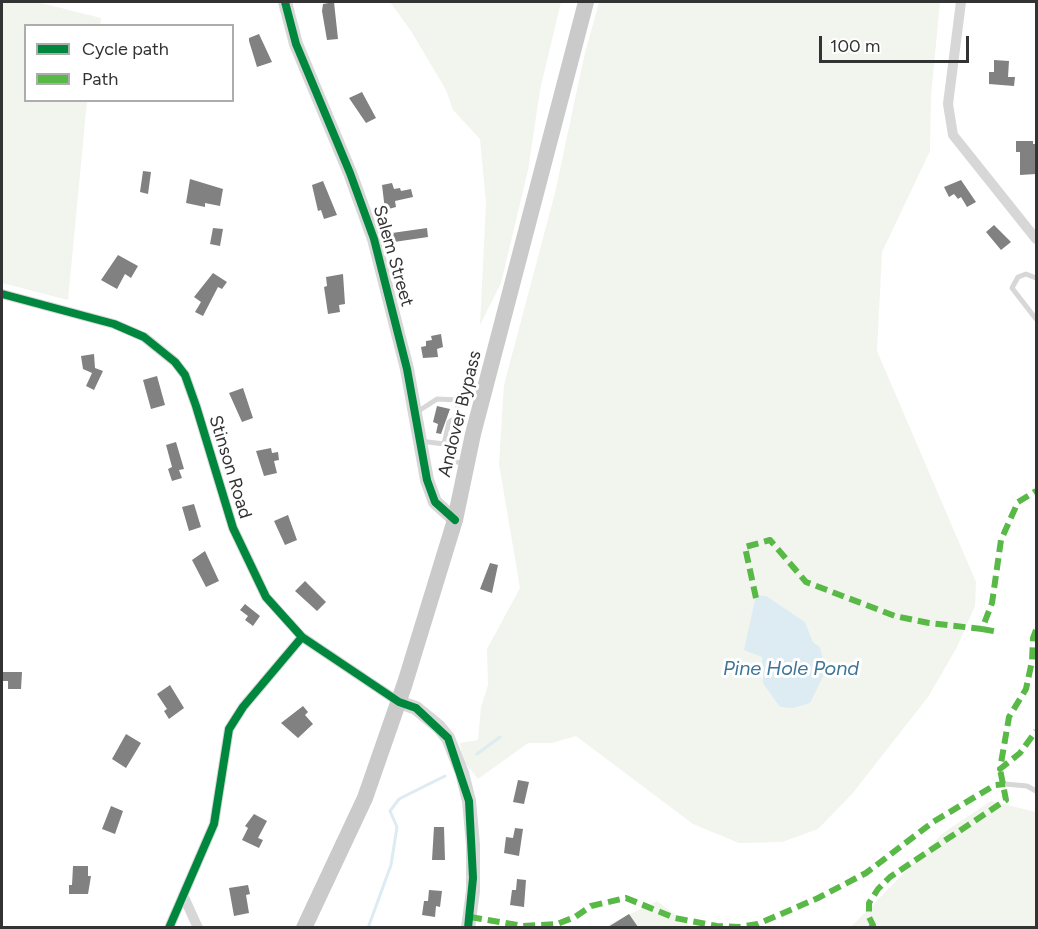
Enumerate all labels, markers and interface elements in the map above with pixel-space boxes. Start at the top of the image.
legend [24,24,234,102]
scale bar [822,24,972,62]
text: 100 m [830,35,880,57]
text: Cycle path [82,38,169,60]
text: Path [82,68,118,90]
street label: Salem Street [368,203,418,309]
street label: Andover Bypass [434,349,486,479]
street label: Stinson Road [204,413,256,521]
water label: Pine Hole Pond [723,657,859,681]

